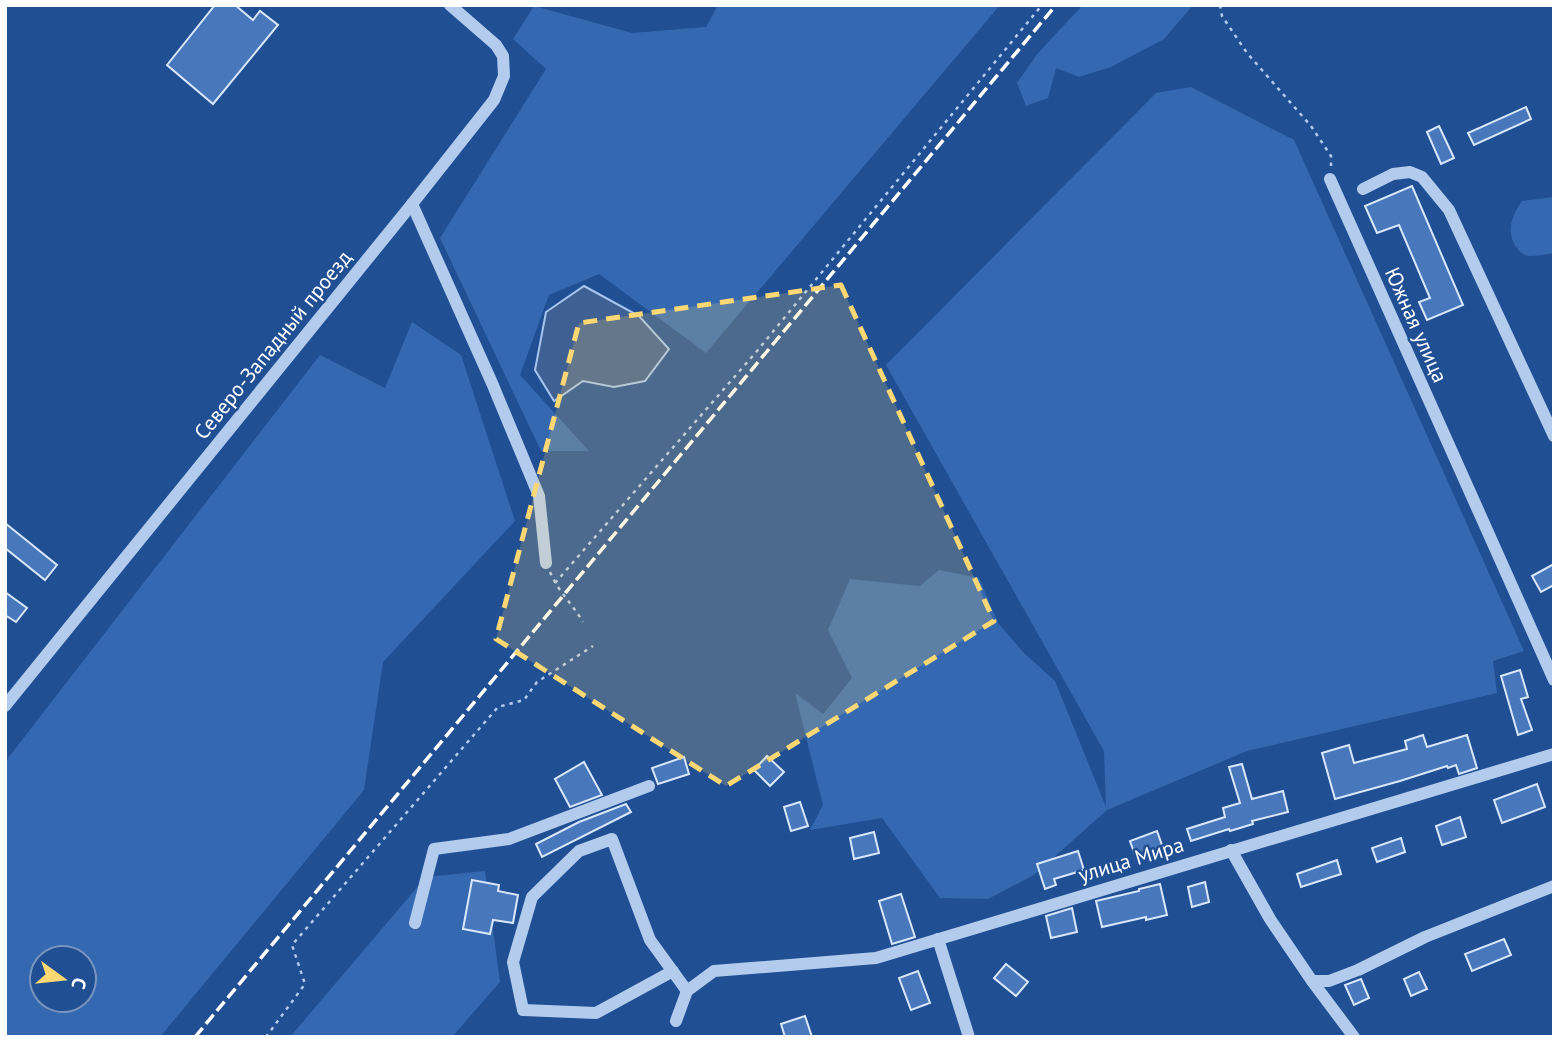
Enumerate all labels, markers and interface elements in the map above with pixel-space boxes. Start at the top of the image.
street label: Северо-Западный проезд [188,245,357,445]
street label: Южная улица [1379,263,1454,387]
street label: улица Мира [1075,831,1187,888]
north arrow [28,944,98,1014]
text: С [66,975,92,992]

